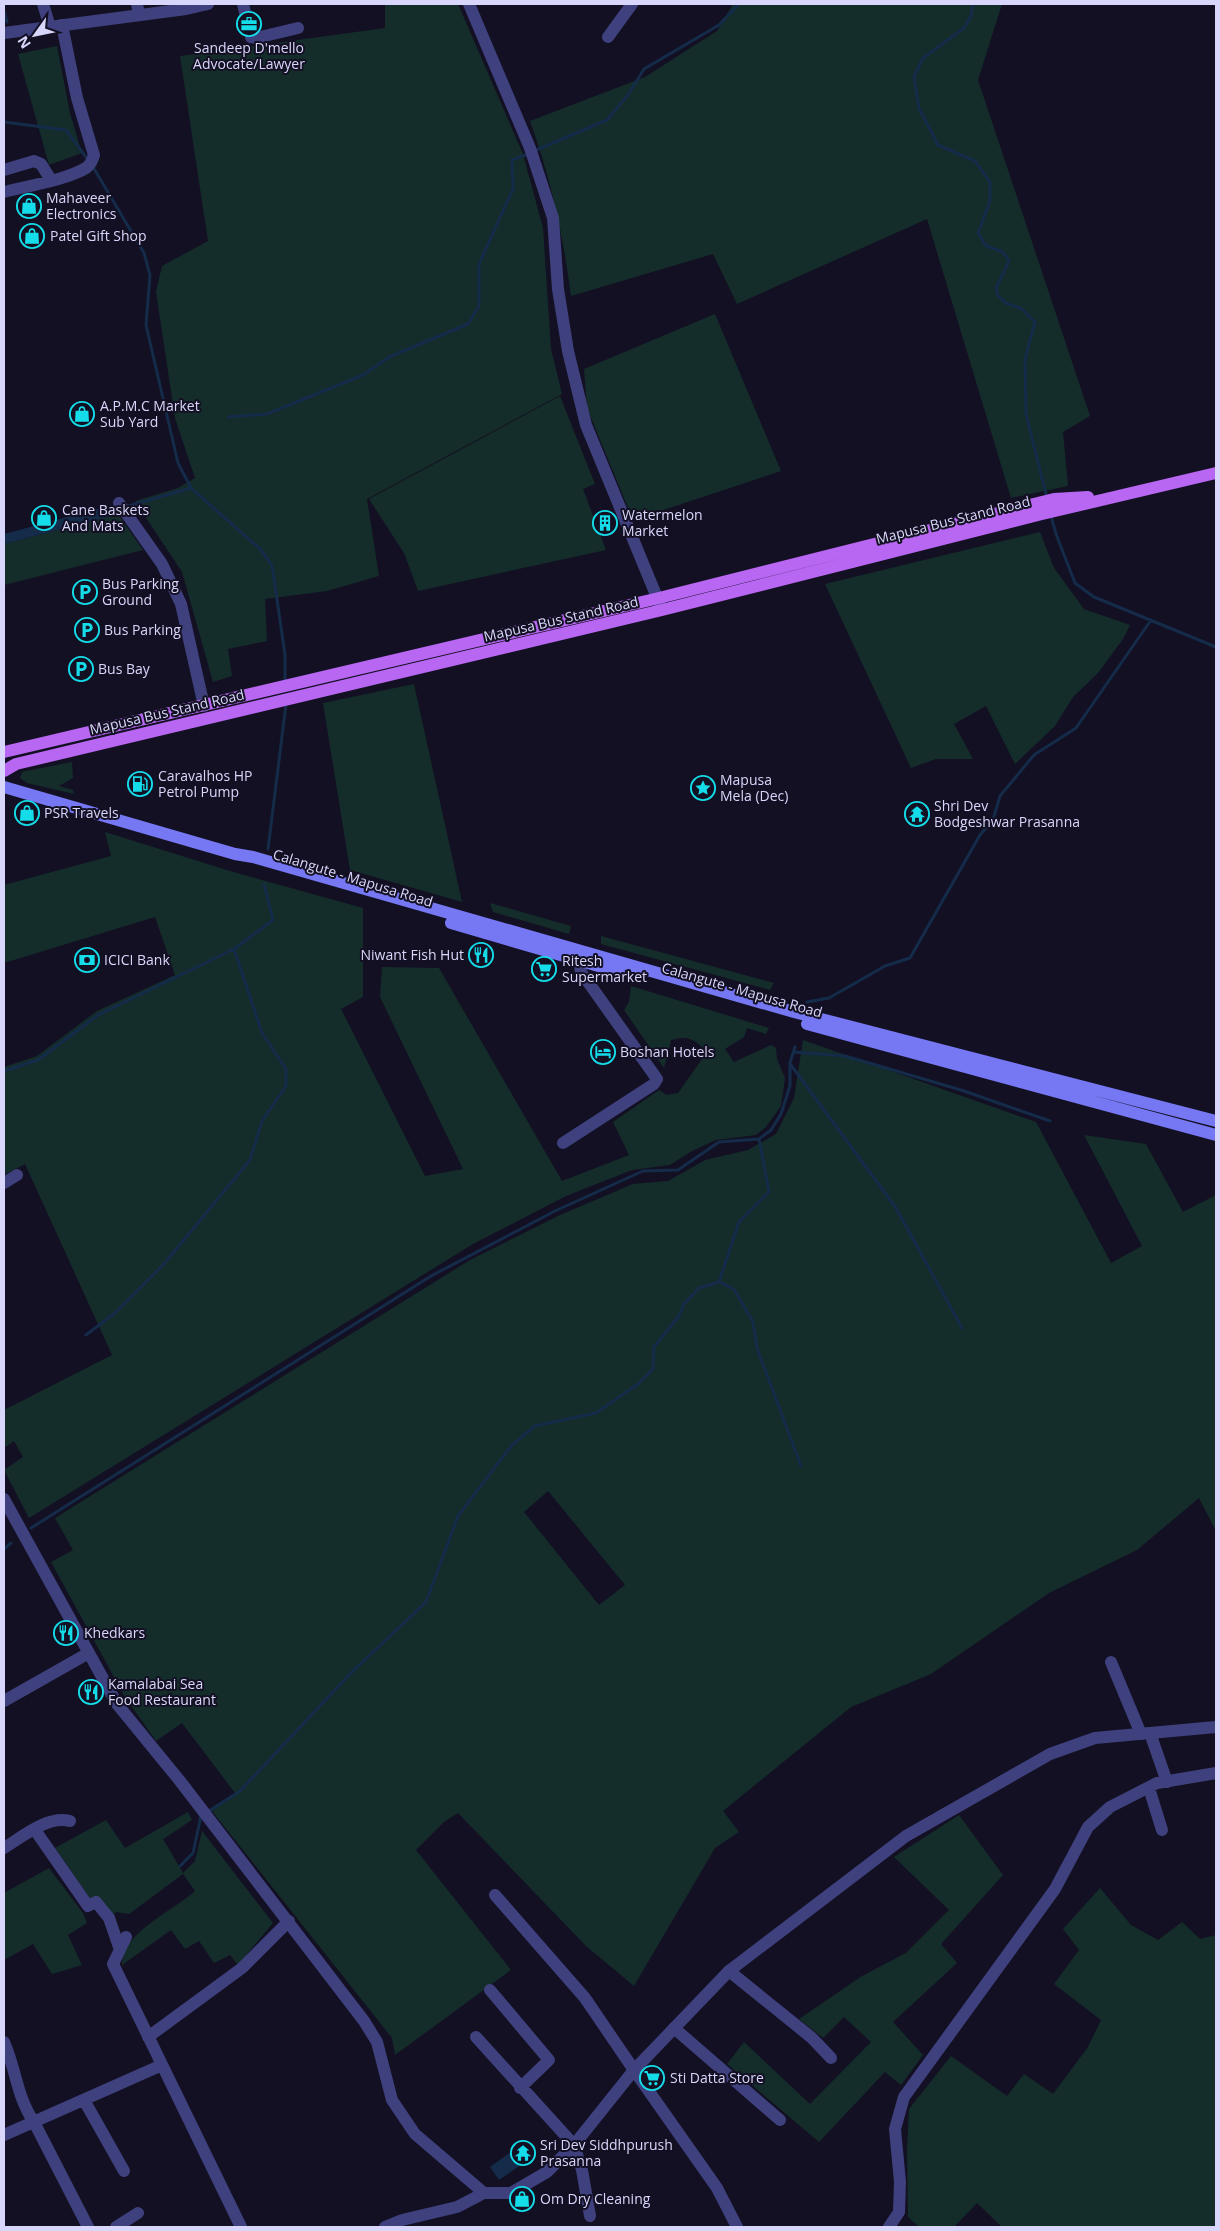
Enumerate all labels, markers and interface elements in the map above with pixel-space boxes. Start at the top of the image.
north arrow [10,10,60,60]
office icon: Sandeep D'mello Advocate/Lawyer [236,11,262,37]
text: N [13,32,35,52]
place label: Sandeep D'mello Advocate/Lawyer [193,38,305,73]
place label: Mahaveer Electronics [46,188,117,223]
shop icon: Mahaveer Electronics [16,193,42,219]
shop icon: Patel Gift Shop [19,223,45,249]
place label: Patel Gift Shop [50,226,147,245]
place label: A.P.M.C Market Sub Yard [100,396,200,431]
shop icon: A.P.M.C Market Sub Yard [69,401,95,427]
street label: Mapusa Bus Stand Road [874,491,1032,548]
place label: Cane Baskets And Mats [62,500,149,535]
shop icon: Cane Baskets And Mats [31,505,57,531]
place label: Watermelon Market [622,505,703,540]
building icon: Watermelon Market [592,510,618,536]
place label: Bus Parking Ground [102,574,179,609]
parking icon: Bus Parking Ground [72,579,98,605]
street label: Mapusa Bus Stand Road [482,591,640,646]
parking icon: Bus Parking [74,617,100,643]
place label: Bus Parking [104,620,181,639]
parking icon: Bus Bay [68,656,94,682]
place label: Bus Bay [98,659,151,678]
street label: Mapusa Bus Stand Road [88,684,246,739]
place label: Caravalhos HP Petrol Pump [158,766,252,801]
place label: Mapusa Mela (Dec) [720,770,788,805]
fuel station icon: Caravalhos HP Petrol Pump [127,771,153,797]
place icon: Mapusa Mela (Dec) [690,775,716,801]
place label: Shri Dev Bodgeshwar Prasanna [934,796,1080,831]
shop icon: PSR Travels [14,800,40,826]
temple icon: Shri Dev Bodgeshwar Prasanna [904,801,930,827]
place label: PSR Travels [44,803,119,822]
street label: Calangute - Mapusa Road [271,844,435,911]
restaurant icon: Niwant Fish Hut [468,942,494,968]
place label: Niwant Fish Hut [361,945,464,964]
bank icon: ICICI Bank [74,947,100,973]
place label: ICICI Bank [104,950,170,969]
place label: Ritesh Supermarket [562,951,647,986]
supermarket icon: Ritesh Supermarket [531,956,557,982]
street label: Calangute - Mapusa Road [660,957,825,1022]
hotel icon: Boshan Hotels [590,1039,616,1065]
place label: Boshan Hotels [620,1042,715,1061]
restaurant icon: Khedkars [53,1620,79,1646]
place label: Khedkars [84,1623,145,1642]
place label: Kamalabai Sea Food Restaurant [108,1674,216,1709]
restaurant icon: Kamalabai Sea Food Restaurant [78,1679,104,1705]
supermarket icon: Sti Datta Store [639,2065,665,2091]
place label: Sti Datta Store [670,2068,764,2087]
place label: Sri Dev Siddhpurush Prasanna [540,2135,673,2170]
temple icon: Sri Dev Siddhpurush Prasanna [510,2140,536,2166]
shop icon: Om Dry Cleaning [509,2186,535,2212]
place label: Om Dry Cleaning [540,2189,651,2208]

